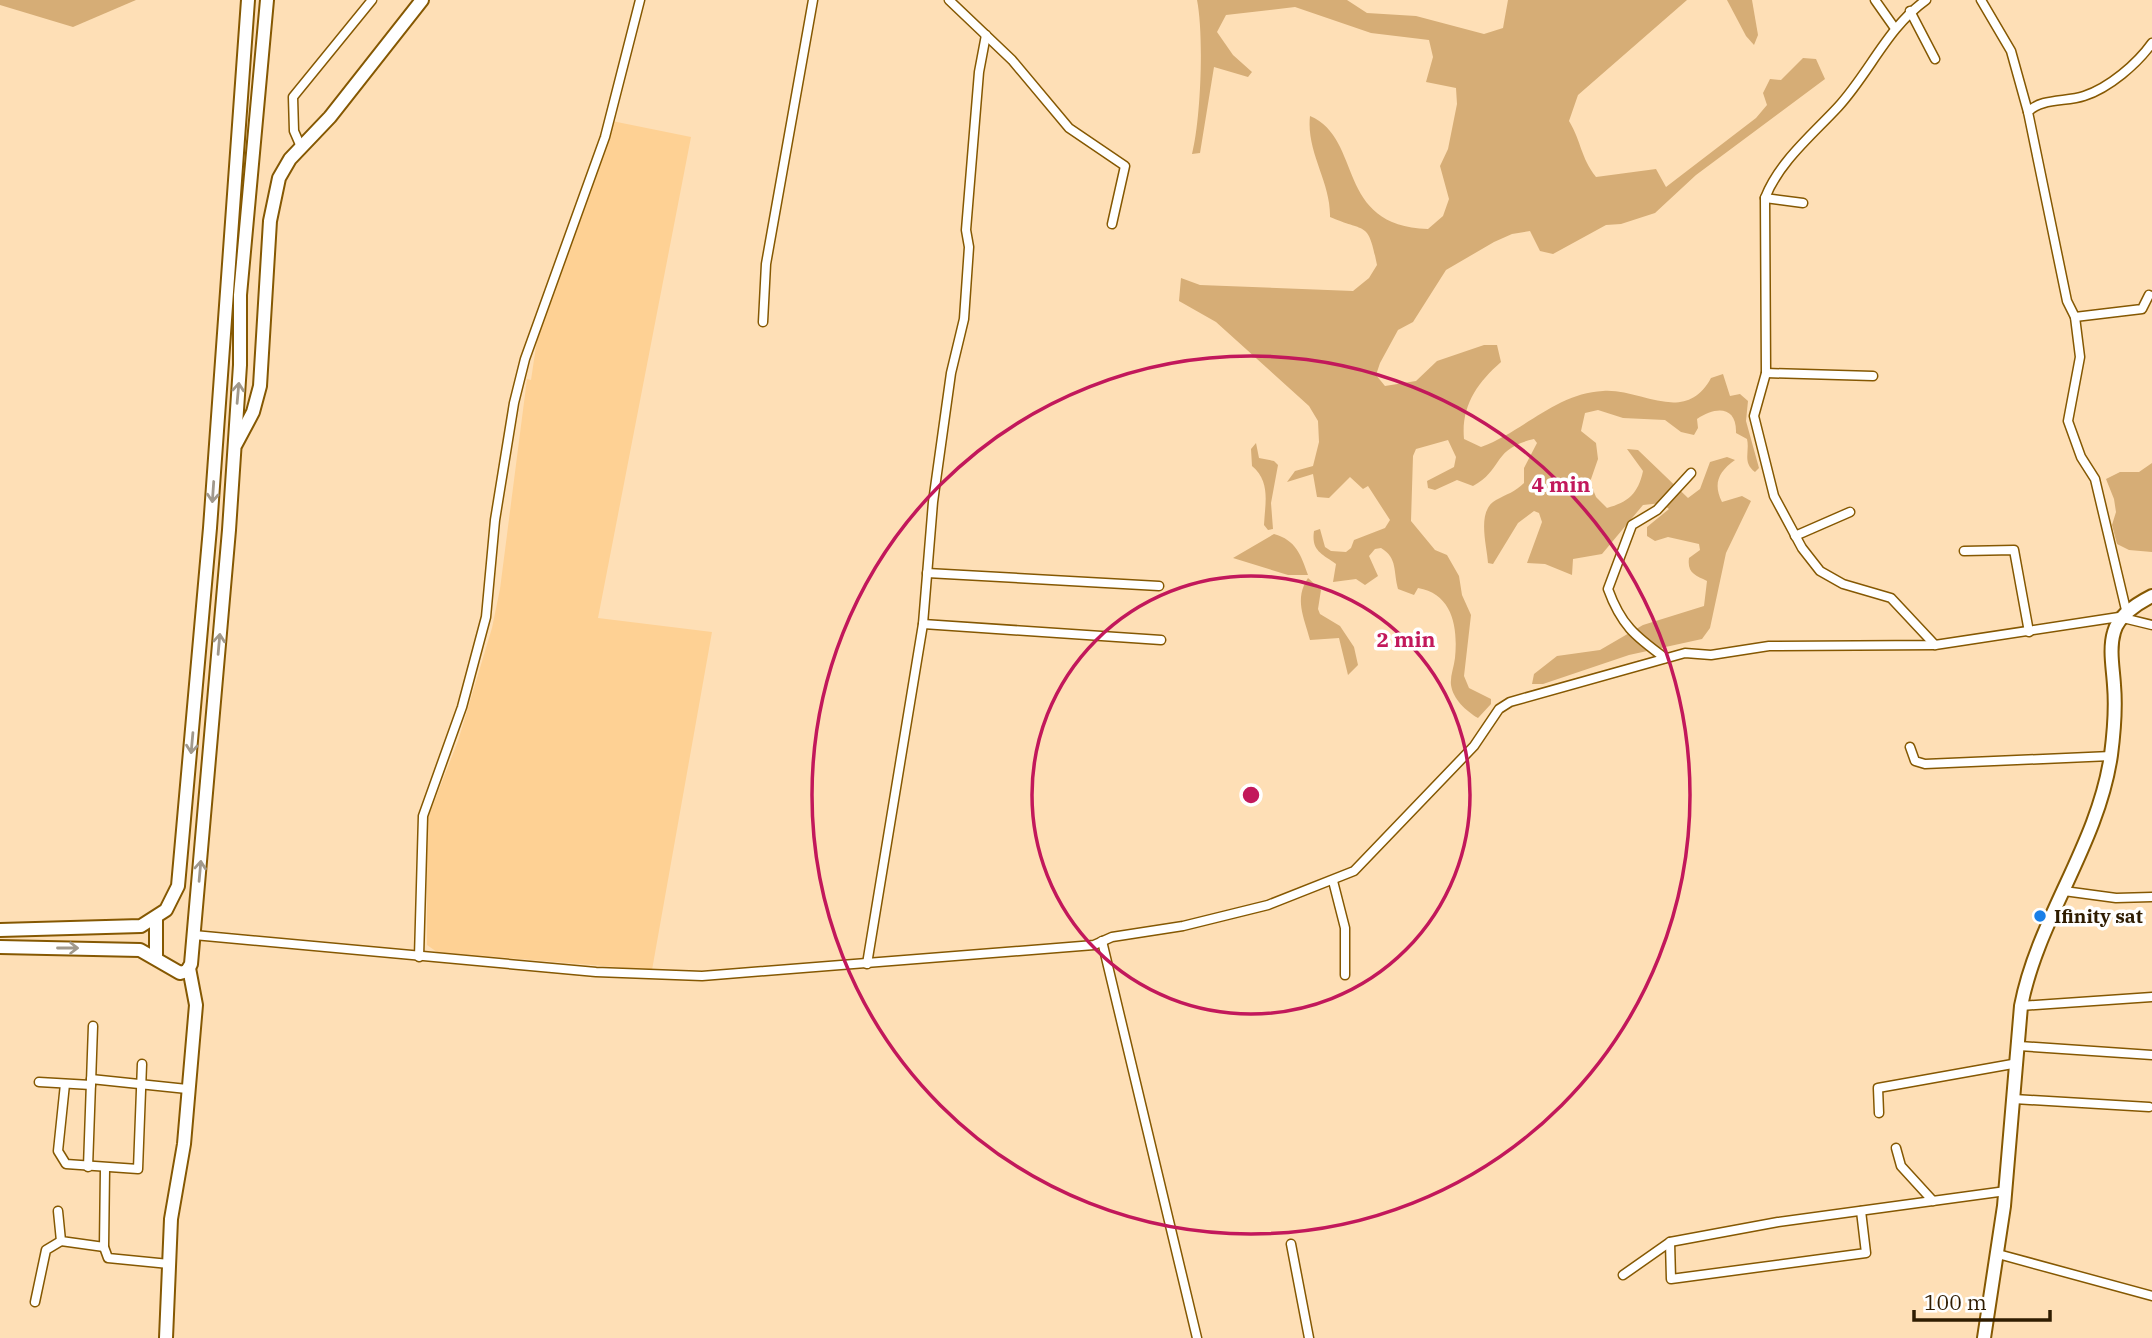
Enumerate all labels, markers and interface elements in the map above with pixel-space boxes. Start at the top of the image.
one-way arrow [232,382,245,405]
text: 4 min [1532,470,1590,498]
one-way arrow [206,480,219,503]
text: 2 min [1377,625,1435,653]
one-way arrow [213,634,226,656]
one-way arrow [185,731,198,754]
centre of rings [1239,783,1263,807]
one-way arrow [194,860,207,883]
place label: Ifinity sat [2054,904,2143,928]
marker: Ifinity sat [2032,908,2048,924]
one-way arrow [56,941,79,955]
scale bar [1914,1278,2050,1322]
text: 100 m [1924,1288,1987,1316]

